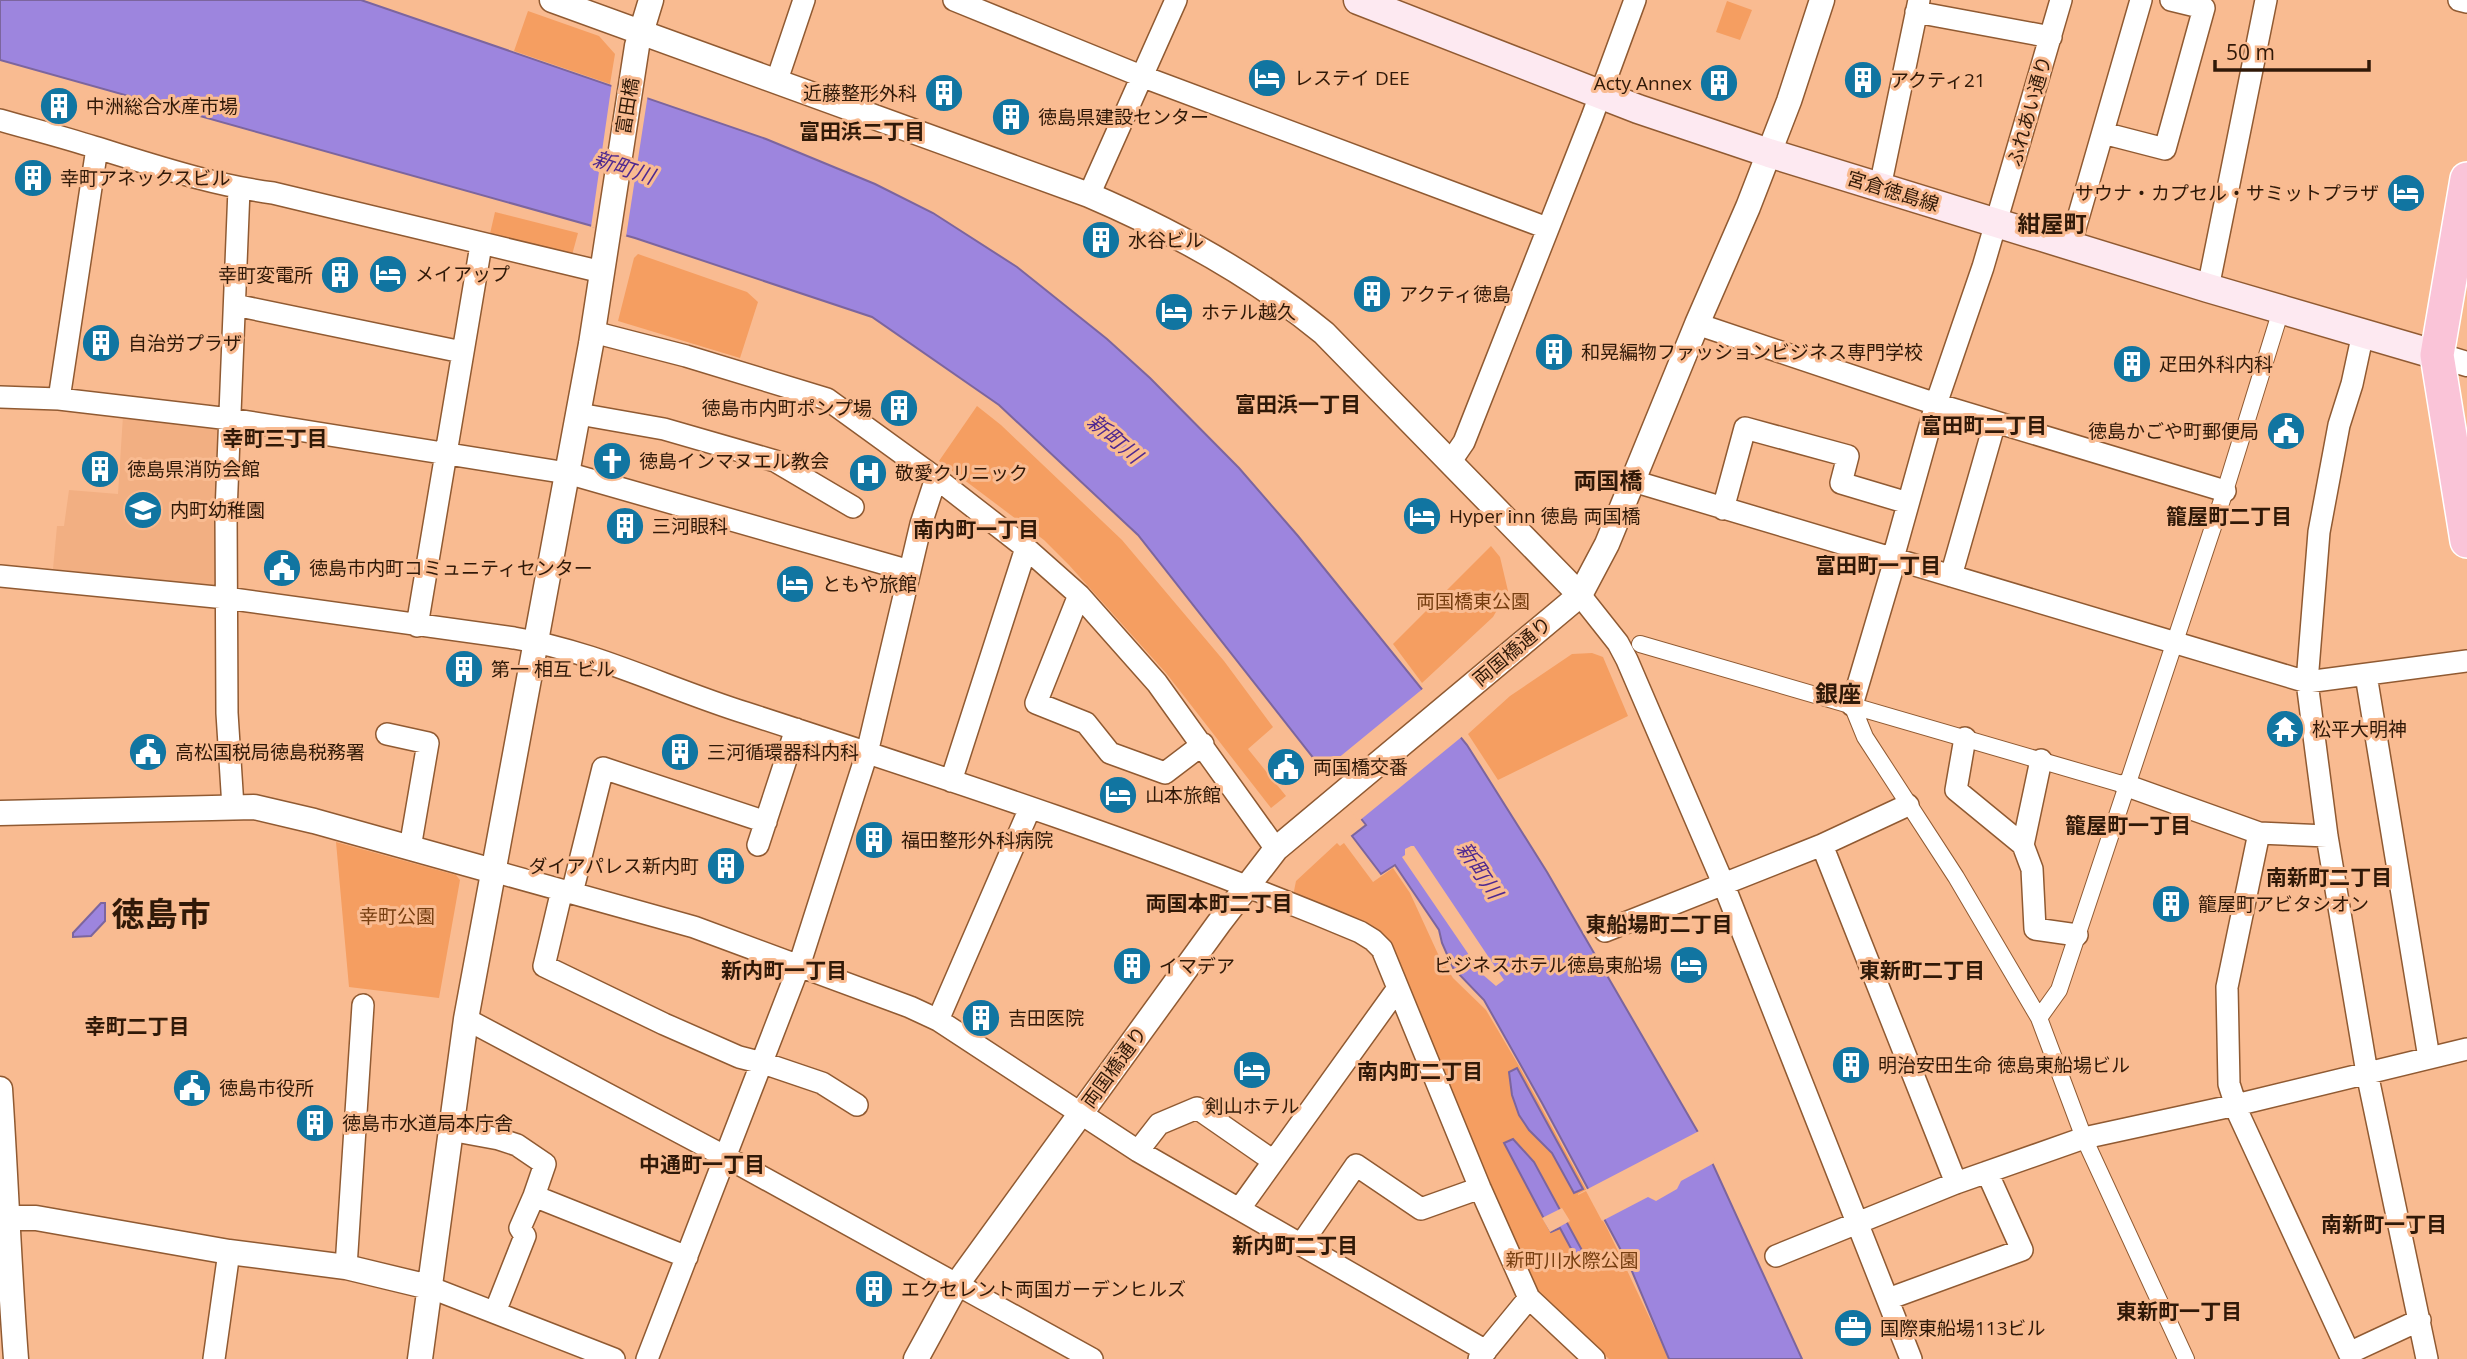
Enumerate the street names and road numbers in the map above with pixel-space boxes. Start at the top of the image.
street label: ふれあい通り [2001,53,2057,169]
street label: 富田橋 [610,76,644,136]
street label: 宮倉徳島線 [1844,165,1942,217]
street label: 両国橋通り [1467,611,1557,691]
street label: 両国橋通り [1076,1021,1152,1113]

